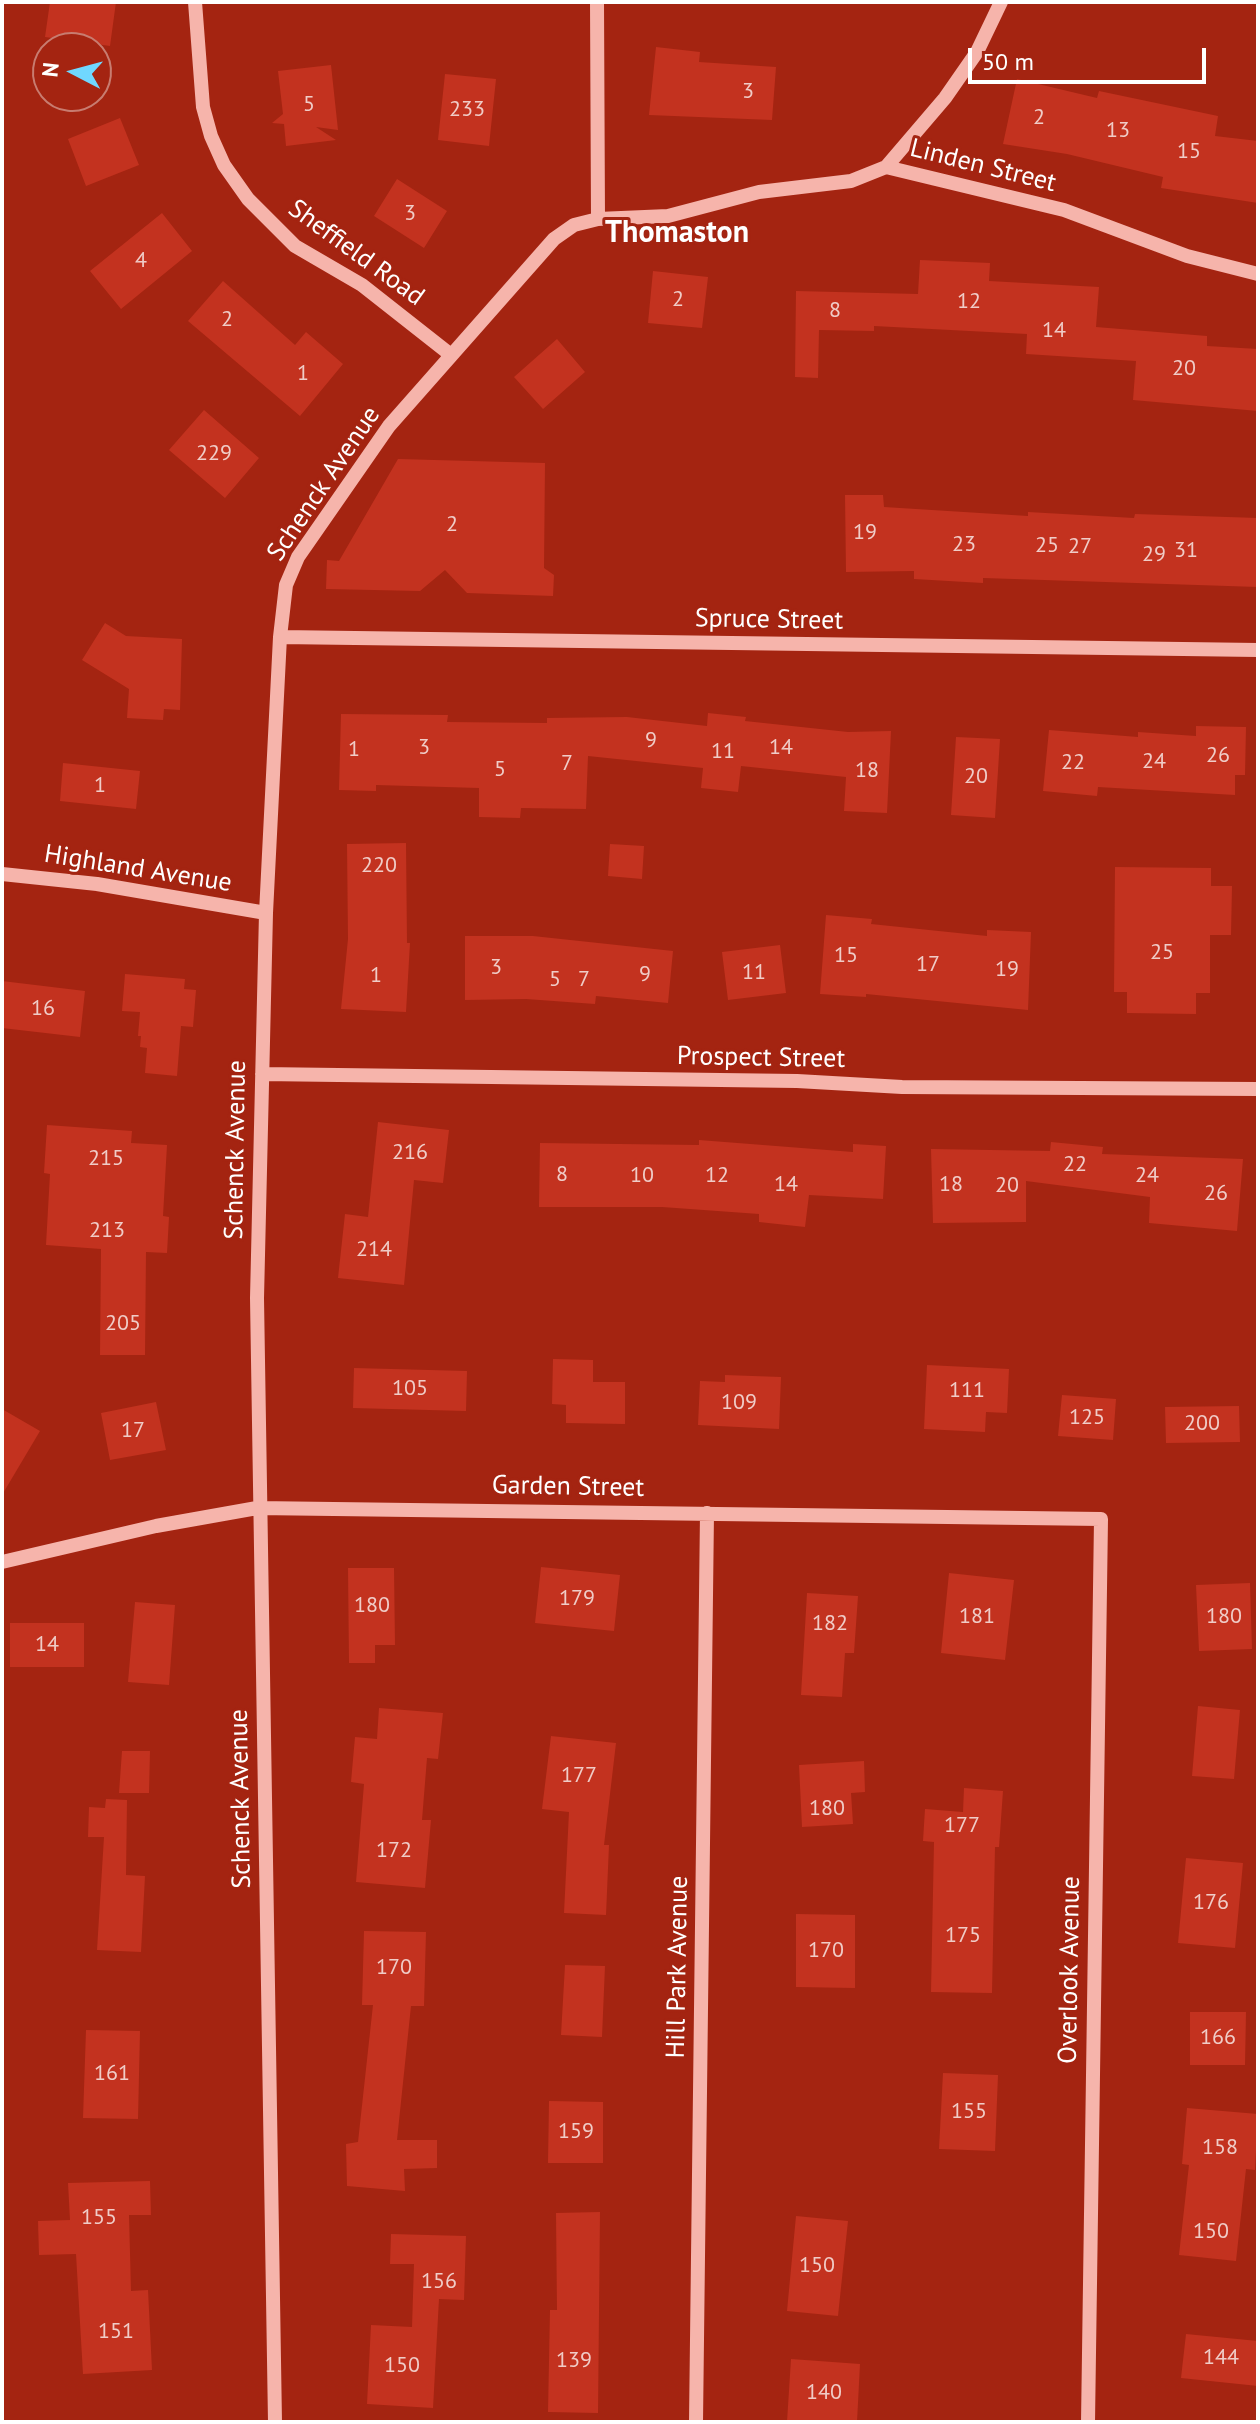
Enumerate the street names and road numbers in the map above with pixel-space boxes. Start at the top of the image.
street label: Linden Street [907,133,1059,199]
street label: Sheffield Road [282,193,430,313]
street label: Schenck Avenue [261,401,387,567]
street label: Spruce Street [695,603,843,637]
street label: Highland Avenue [42,839,234,899]
street label: Prospect Street [677,1041,845,1075]
street label: Schenck Avenue [219,1060,253,1240]
street label: Garden Street [492,1470,644,1504]
street label: Schenck Avenue [224,1709,258,1889]
street label: Hill Park Avenue [661,1875,695,2059]
street label: Overlook Avenue [1053,1876,1087,2064]

